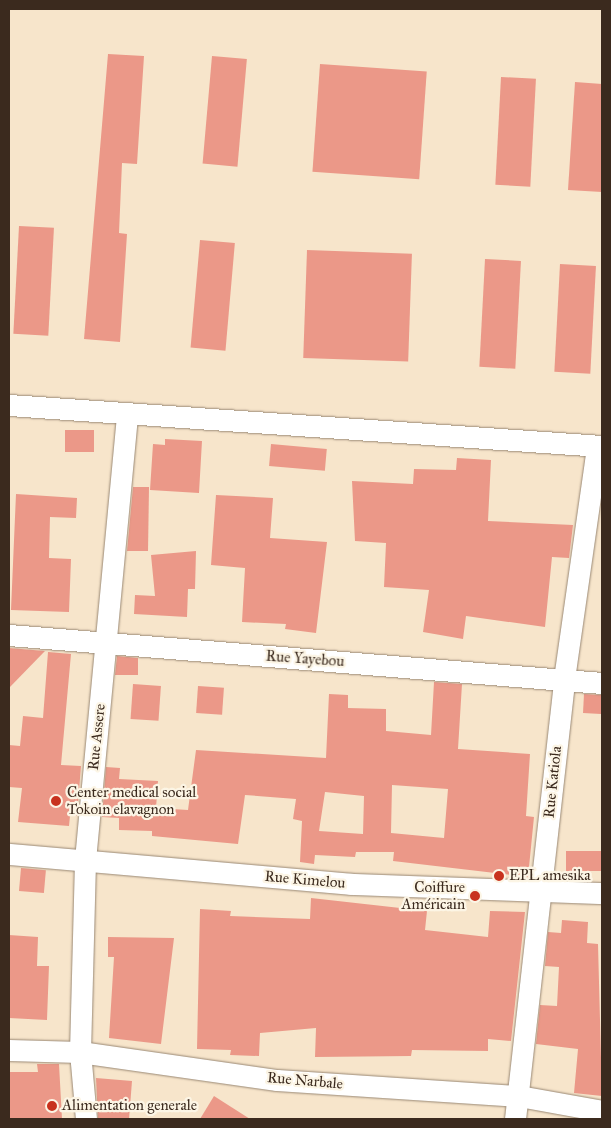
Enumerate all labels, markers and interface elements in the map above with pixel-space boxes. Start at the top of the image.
street label: Rue Yayebou [265,647,345,671]
street label: Rue Assere [85,703,109,771]
street label: Rue Katiola [540,745,566,819]
place label: Center medical social Tokoin elavagnon [67,783,196,818]
marker: Center medical social Tokoin elavagnon [49,794,63,808]
street label: Rue Kimelou [264,867,346,893]
place label: EPL amesika [509,867,591,885]
marker: EPL amesika [493,870,505,882]
place label: Coiffure Américain [402,878,465,913]
marker: Coiffure Américain [469,890,481,902]
street label: Rue Narbale [266,1069,344,1093]
place label: Alimentation generale [62,1097,197,1115]
marker: Alimentation generale [46,1100,58,1112]

